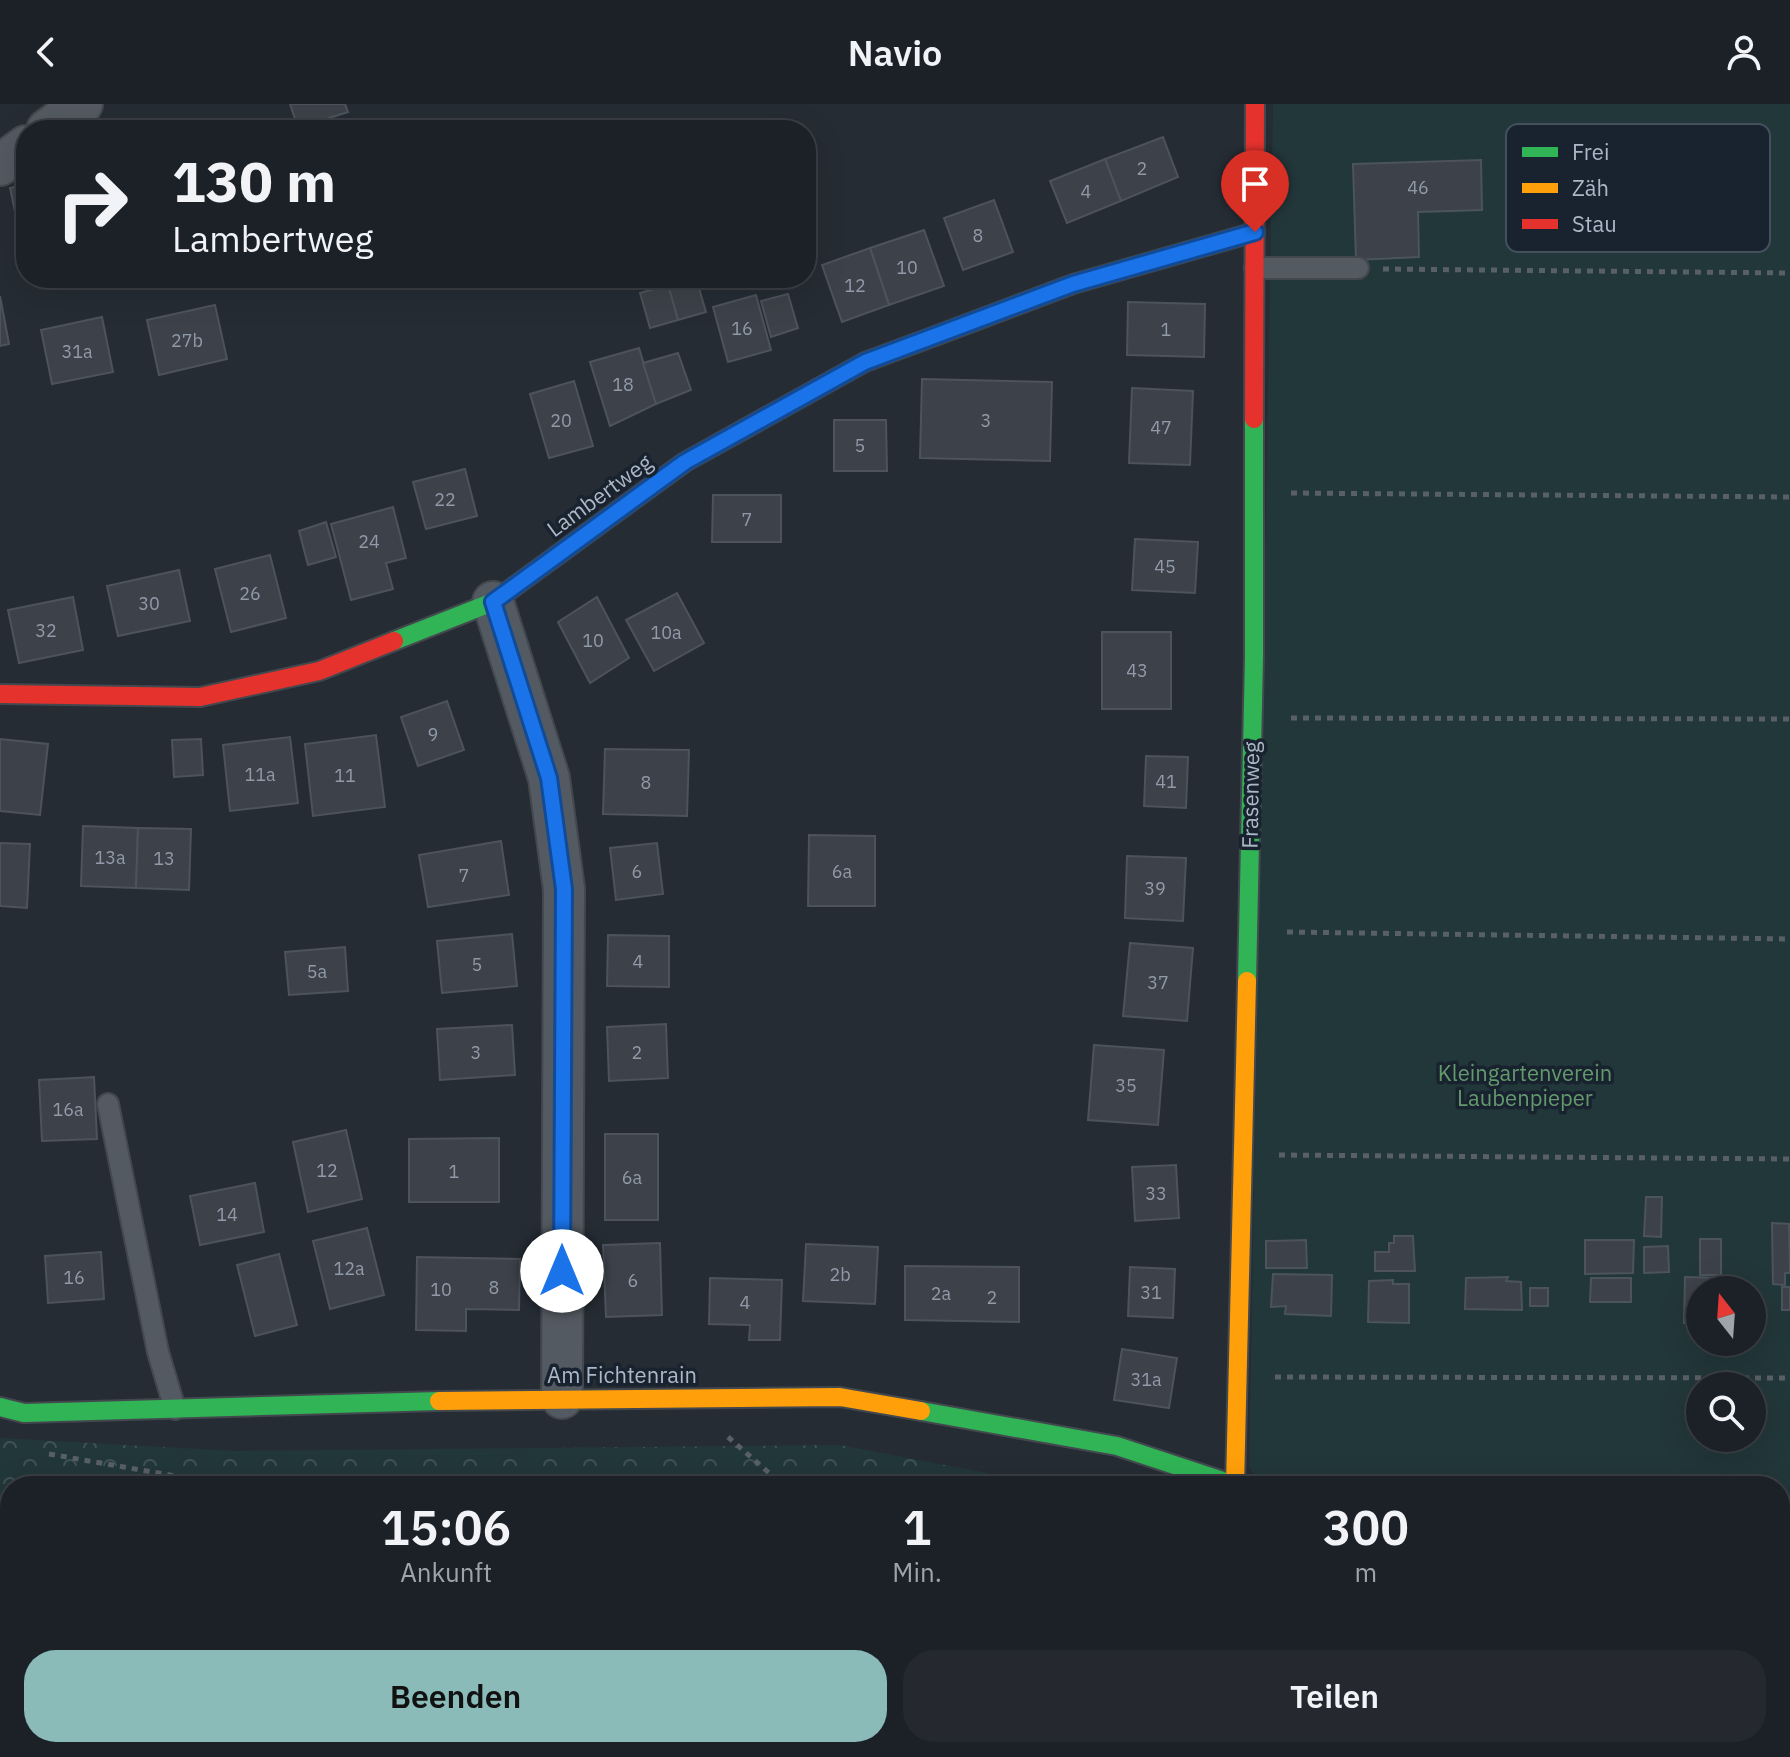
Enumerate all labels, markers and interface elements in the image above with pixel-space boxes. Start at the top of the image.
text: Navio [848,29,942,76]
icon: back [24,30,68,74]
icon: person [1722,30,1766,74]
legend [1506,124,1770,252]
text: Frei [1572,137,1609,166]
text: 130 m [172,145,336,217]
pin [1221,150,1289,232]
icon: right [40,152,144,256]
house number: 2 [1137,157,1147,180]
icon: arrive [1233,162,1277,206]
text: Zäh [1572,173,1609,202]
house number: 46 [1407,176,1429,199]
house number: 4 [1081,180,1092,203]
text: Stau [1572,209,1617,238]
text: Lambertweg [172,215,374,262]
house number: 8 [973,224,983,247]
house number: 10 [896,256,918,279]
house number: 12 [844,274,866,297]
house number: 16 [731,317,753,340]
house number: 1 [1161,318,1171,341]
house number: 27b [171,329,203,352]
house number: 31a [61,340,93,363]
house number: 18 [612,373,634,396]
house number: 20 [550,409,572,432]
house number: 3 [981,409,991,432]
house number: 47 [1150,416,1172,439]
house number: 5 [855,434,865,457]
street label: Lambertweg [541,447,658,543]
house number: 22 [434,488,456,511]
house number: 7 [742,508,752,531]
house number: 24 [358,530,380,553]
house number: 45 [1154,555,1176,578]
house number: 26 [239,582,261,605]
house number: 30 [138,592,160,615]
house number: 32 [35,619,57,642]
house number: 10a [650,621,682,644]
house number: 10 [582,629,604,652]
house number: 43 [1126,659,1148,682]
house number: 9 [428,723,438,746]
street label: Frasenweg [1235,741,1265,849]
house number: 11a [244,763,276,786]
house number: 11 [334,764,356,787]
house number: 41 [1155,770,1177,793]
house number: 8 [641,771,651,794]
house number: 13a [94,846,126,869]
house number: 13 [153,847,175,870]
house number: 6 [632,860,642,883]
house number: 6a [832,860,853,883]
house number: 7 [459,864,469,887]
house number: 39 [1144,877,1166,900]
house number: 4 [633,950,644,973]
house number: 5 [472,953,482,976]
house number: 5a [307,960,328,983]
house number: 37 [1147,971,1169,994]
house number: 3 [471,1041,481,1064]
house number: 2 [632,1041,642,1064]
park label: Kleingartenverein Laubenpieper [1438,1058,1612,1112]
house number: 35 [1115,1074,1137,1097]
house number: 16a [52,1098,84,1121]
house number: 12 [316,1159,338,1182]
house number: 1 [449,1160,459,1183]
house number: 6a [622,1166,643,1189]
house number: 33 [1145,1182,1167,1205]
house number: 14 [216,1203,238,1226]
position arrow [520,1229,604,1313]
house number: 12a [333,1257,365,1280]
house number: 2b [829,1263,851,1286]
house number: 16 [63,1266,85,1289]
house number: 6 [628,1269,638,1292]
house number: 8 [489,1276,499,1299]
north arrow [1686,1276,1766,1356]
map controls [1686,1276,1766,1452]
house number: 10 [430,1278,452,1301]
house number: 31 [1140,1281,1162,1304]
house number: 2a [931,1282,952,1305]
house number: 2 [987,1286,997,1309]
house number: 4 [740,1291,751,1314]
street label: Am Fichtenrain [547,1360,697,1389]
house number: 31a [1130,1368,1162,1391]
button: search [1686,1372,1766,1452]
text: 15:06 [381,1496,511,1558]
text: 1 [903,1496,931,1558]
text: 300 [1323,1496,1409,1558]
text: Ankunft [400,1555,492,1589]
text: Min. [892,1555,942,1589]
text: m [1355,1555,1377,1589]
button: Beenden [24,1650,887,1742]
button: Teilen [903,1650,1766,1742]

